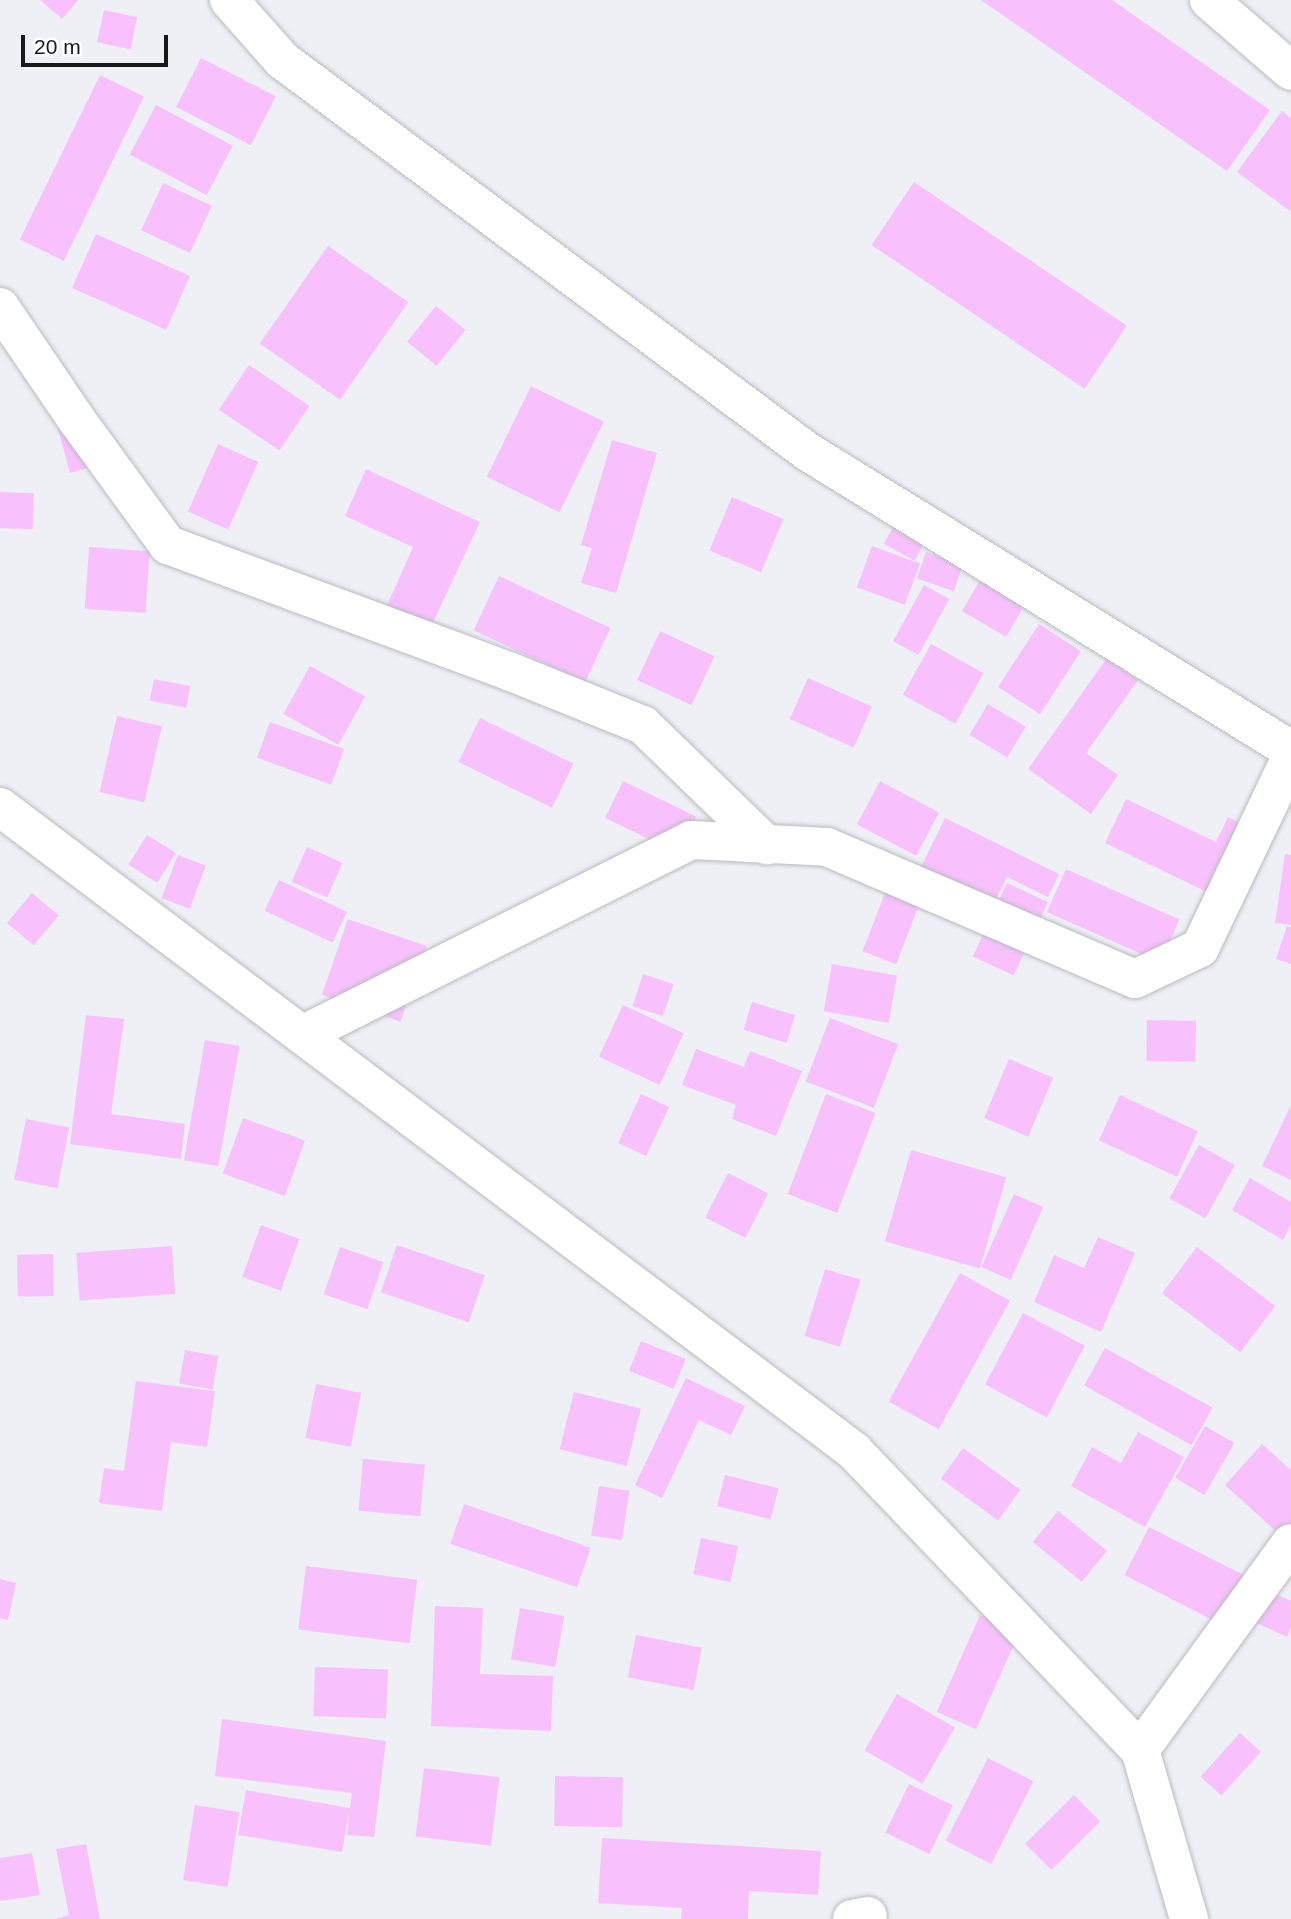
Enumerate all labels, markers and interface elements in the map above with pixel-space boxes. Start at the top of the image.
scale bar [24,21,172,65]
text: 20 m [34,35,81,58]

